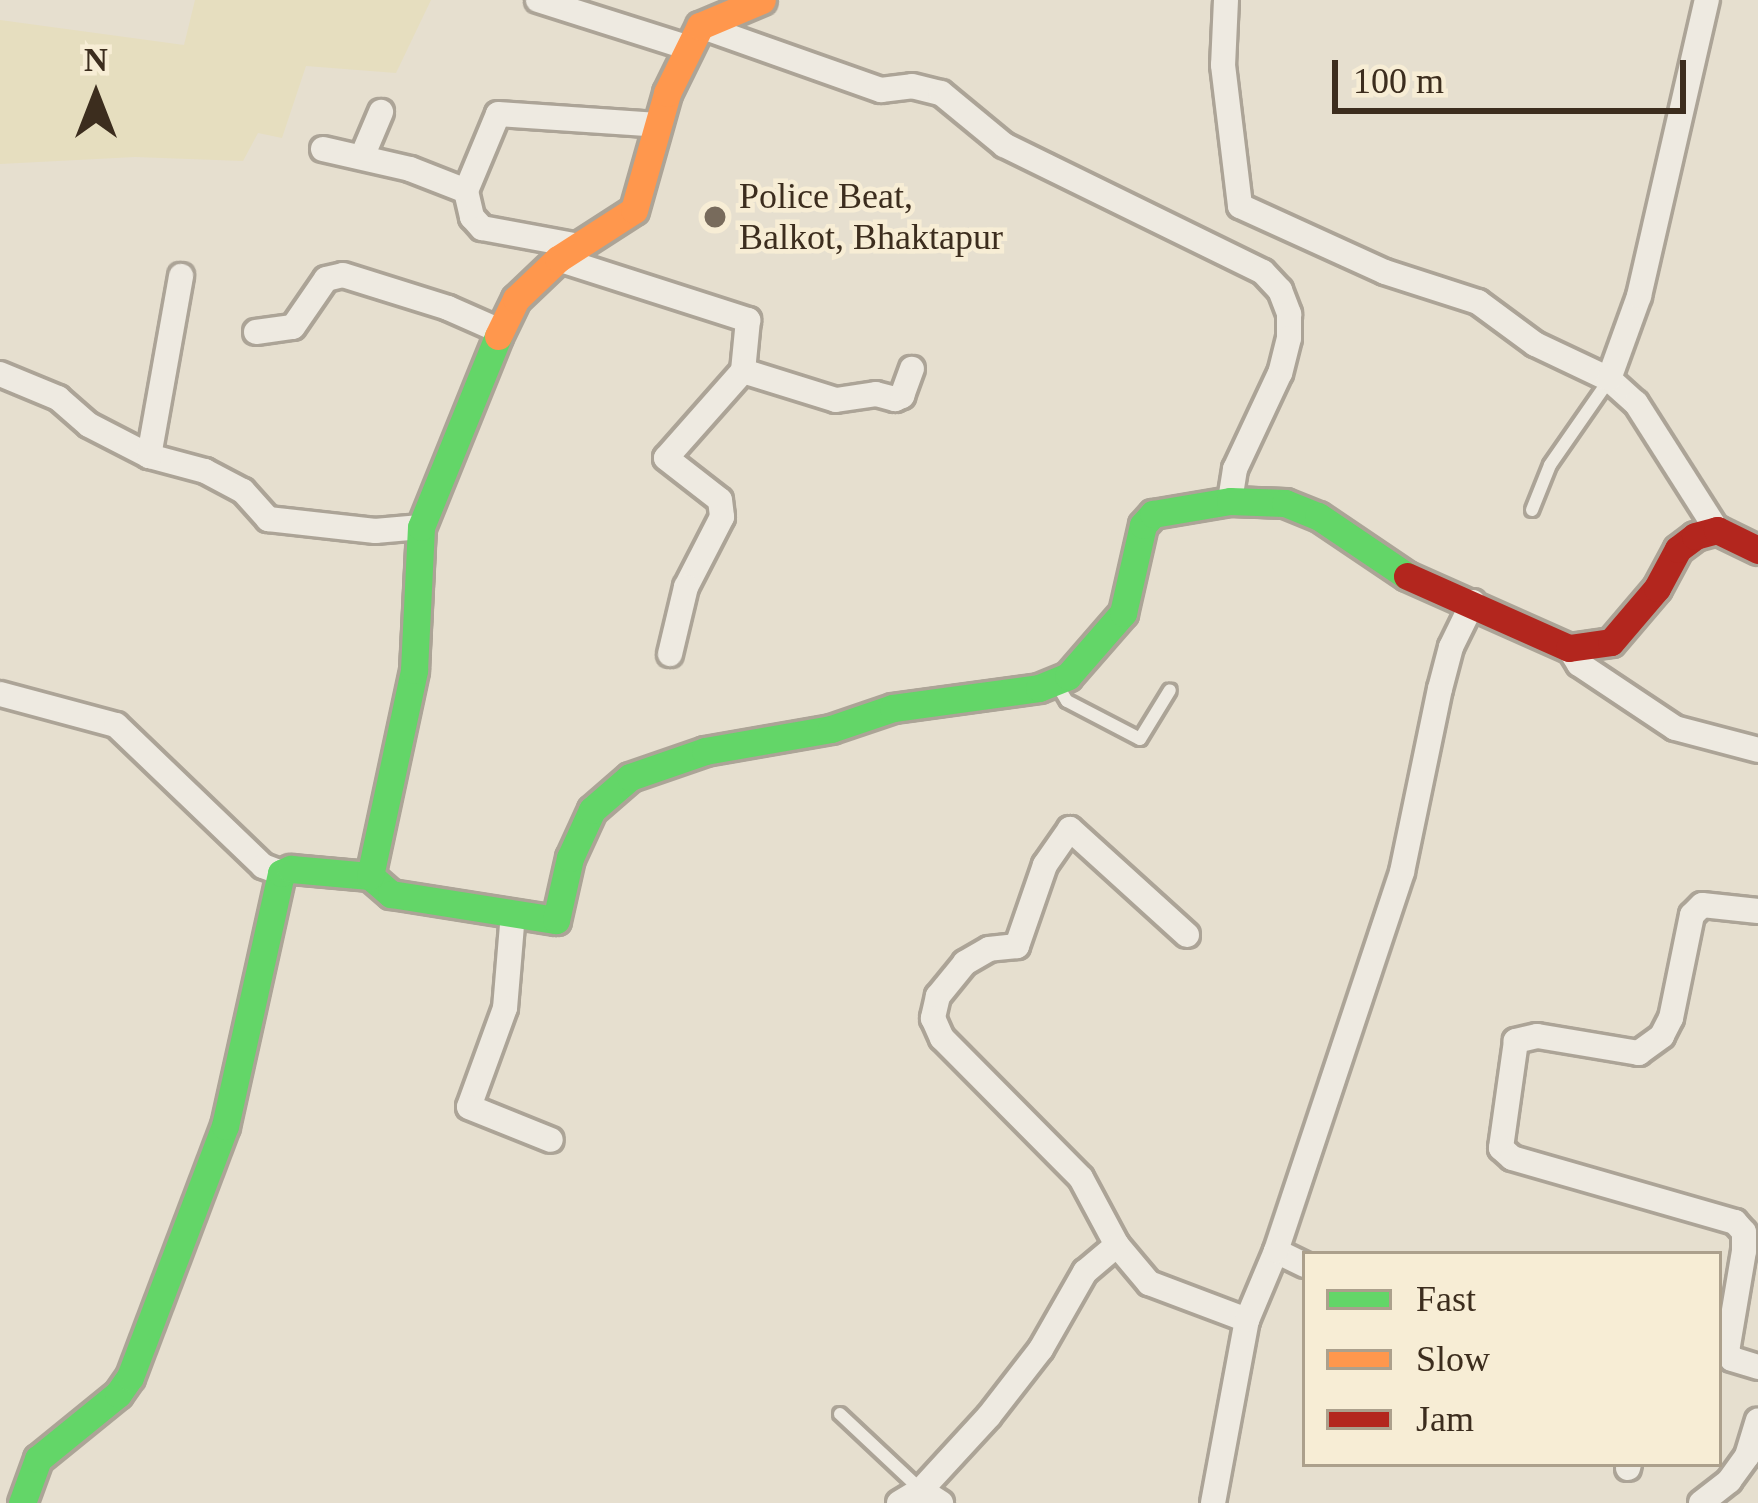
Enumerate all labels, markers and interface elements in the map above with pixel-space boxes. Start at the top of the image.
north arrow [36,36,156,156]
scale bar [1338,36,1692,110]
text: N [84,42,108,78]
text: 100 m [1353,61,1444,101]
place label: Police Beat, Balkot, Bhaktapur [739,174,1003,259]
marker: Police Beat, Balkot, Bhaktapur [702,204,728,230]
legend [1302,1251,1722,1467]
text: Fast [1416,1279,1476,1319]
text: Slow [1416,1339,1490,1379]
text: Jam [1416,1399,1474,1439]

